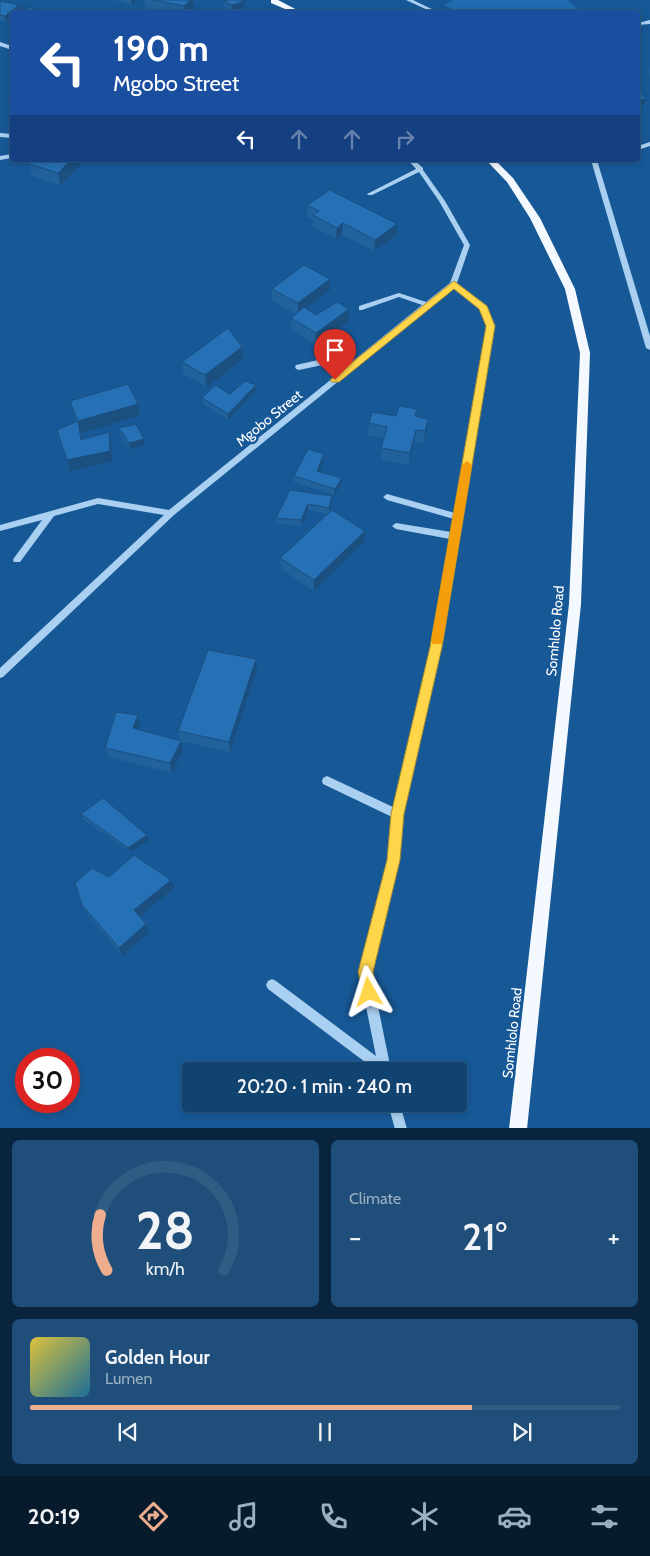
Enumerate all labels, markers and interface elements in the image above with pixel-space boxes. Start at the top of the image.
text: 190 m [113,27,209,70]
icon: left [30,30,95,95]
text: Mgobo Street [113,70,239,97]
icon: left [232,125,260,153]
icon: ahead [285,125,313,153]
icon: ahead [338,125,366,153]
icon: right [391,125,419,153]
pin [314,329,356,380]
icon: arrive [321,336,349,364]
street label: Mgobo Street [232,386,306,450]
street label: Somhlolo Road [542,585,568,677]
position arrow [342,965,394,1017]
street label: Somhlolo Road [498,987,526,1079]
speed limit sign: 30 [15,1048,80,1113]
text: 20:20 · 1 min · 240 m [237,1075,412,1098]
text: Climate [349,1189,401,1208]
text: 28 [136,1199,195,1262]
text: 21° [462,1213,507,1260]
text: − [349,1220,361,1254]
text: + [608,1220,620,1254]
text: km/h [146,1258,185,1279]
text: Golden Hour [105,1346,210,1369]
text: Lumen [105,1369,152,1388]
icon: previous [114,1418,142,1446]
icon: pause [311,1418,339,1446]
icon: next [508,1418,536,1446]
icon: directions [136,1499,171,1534]
icon: music [226,1499,261,1534]
icon: phone [316,1499,351,1534]
icon: climate [407,1499,442,1534]
icon: car [497,1499,532,1534]
icon: filters [587,1499,622,1534]
text: 20:19 [28,1503,80,1530]

